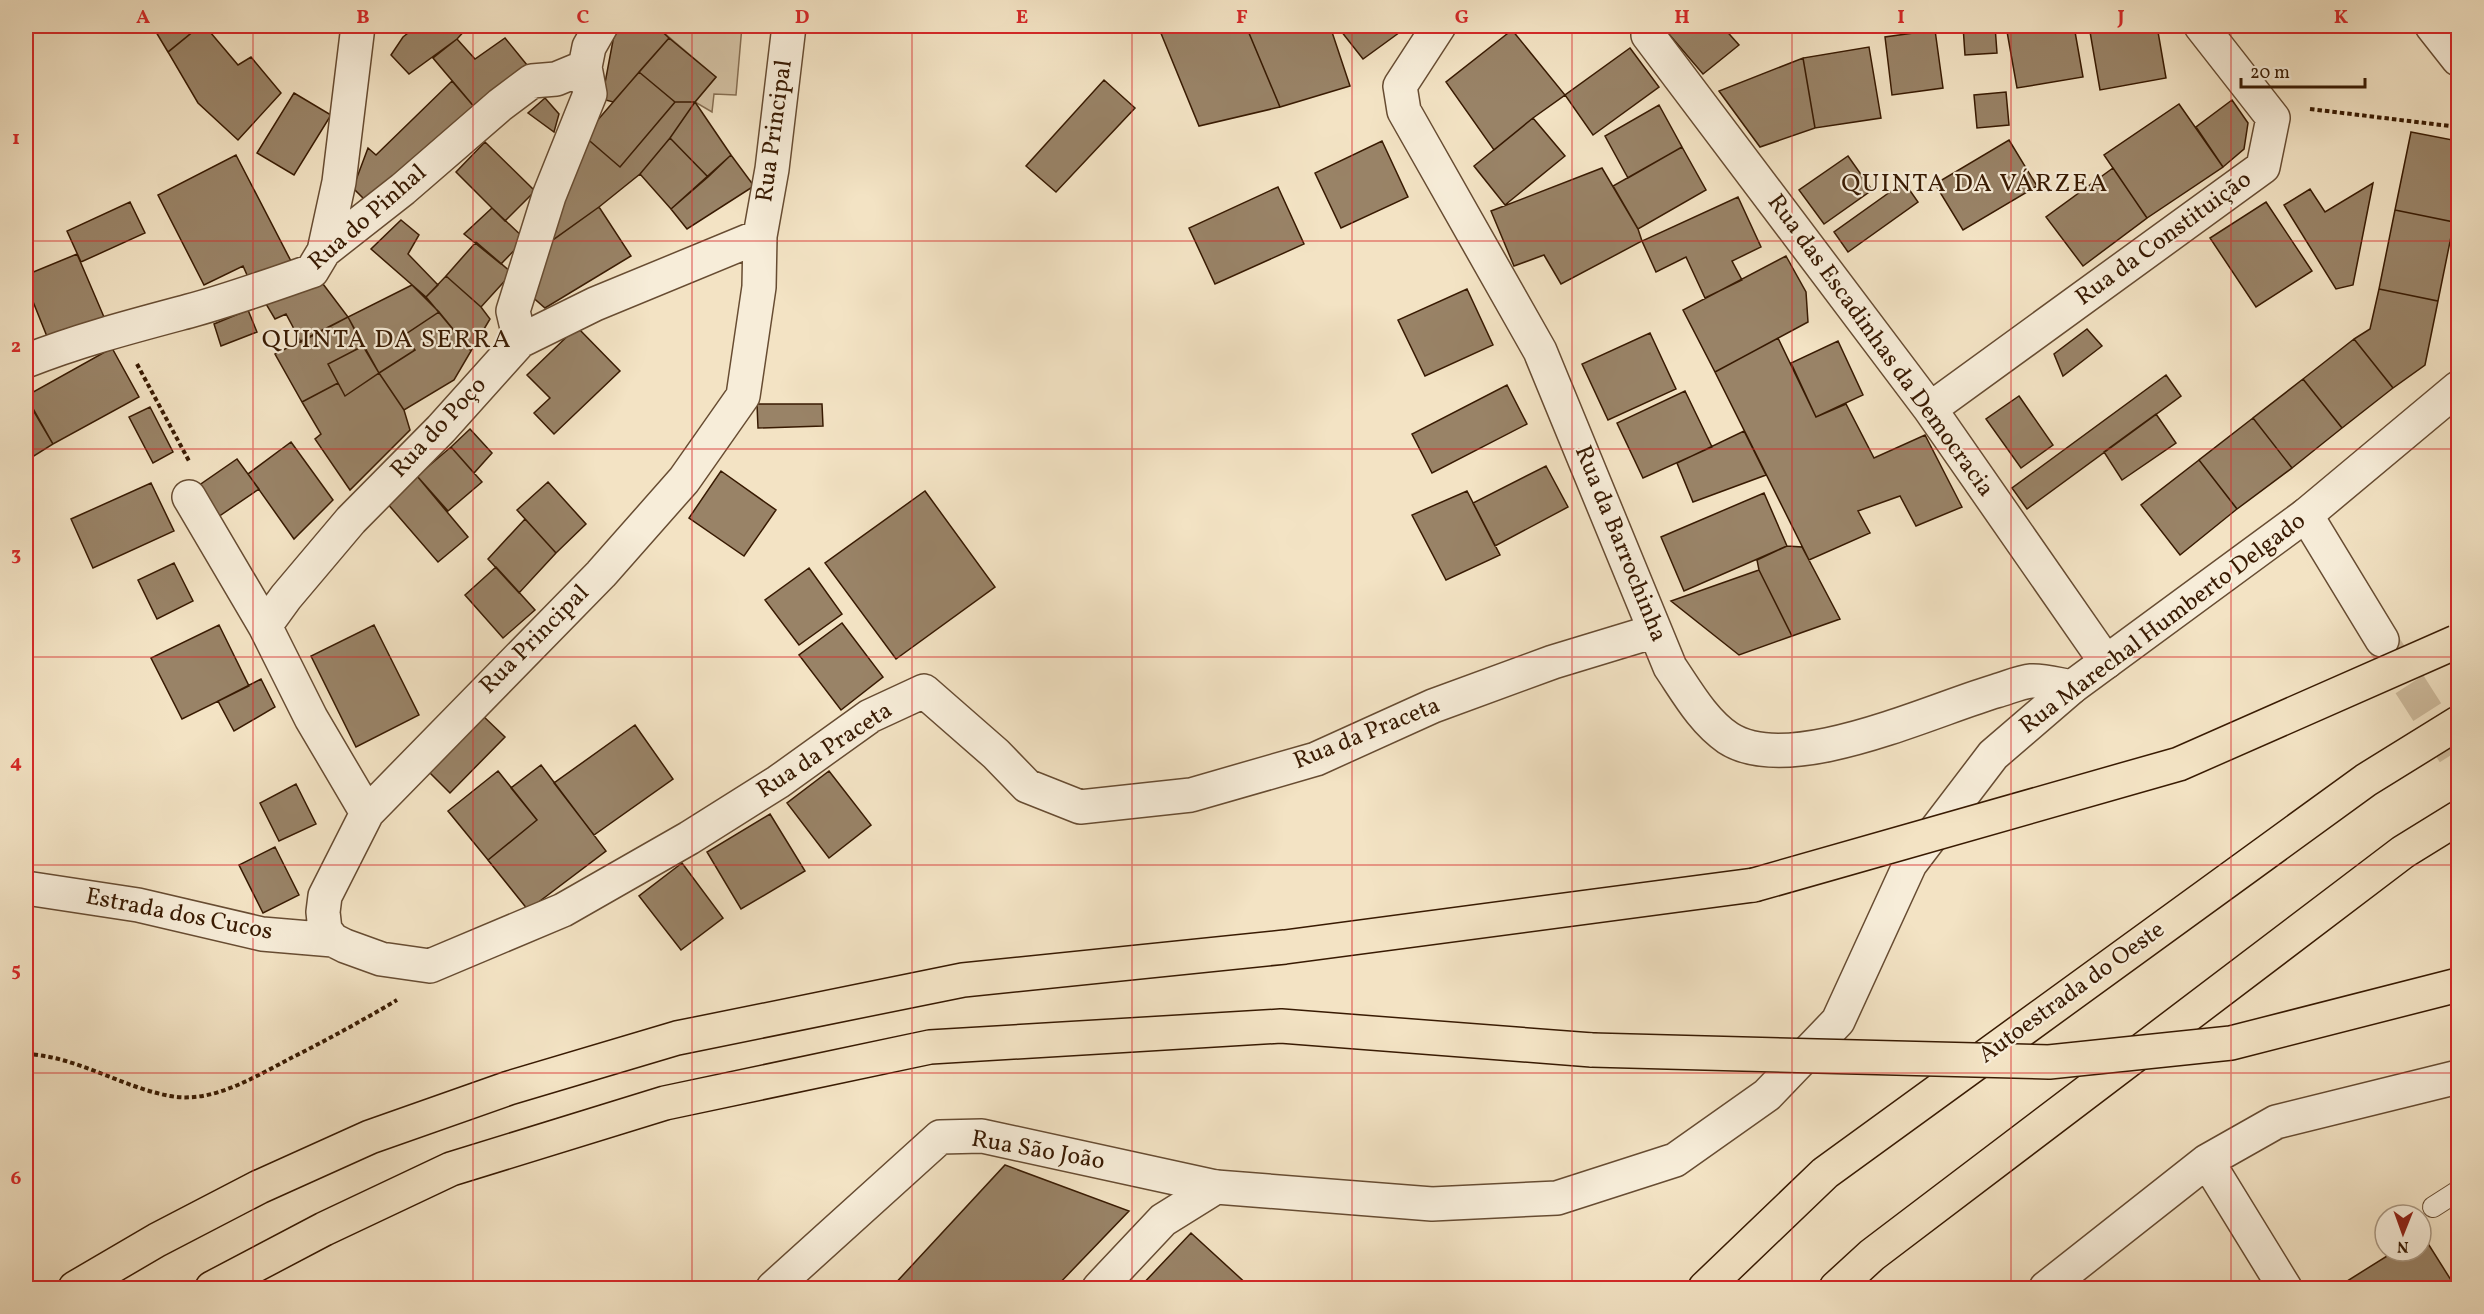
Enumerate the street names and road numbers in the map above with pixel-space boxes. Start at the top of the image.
street label: Rua Principal [748,58,802,204]
street label: Rua do Pinhal [301,157,435,279]
street label: Rua da Constituição [2069,163,2259,315]
street label: Rua das Escadinhas da Democracia [1758,188,2002,504]
street label: Rua do Poço [383,370,495,486]
street label: Rua da Barrochinha [1565,441,1675,647]
street label: Rua Marechal Humberto Delgado [2013,505,2313,743]
street label: Rua Principal [472,577,598,703]
street label: Rua da Praceta [1289,689,1445,779]
street label: Rua da Praceta [751,694,899,808]
street label: Estrada dos Cucos [83,880,275,950]
street label: Autoestrada do Oeste [1972,914,2172,1072]
street label: Rua São João [969,1123,1107,1179]

